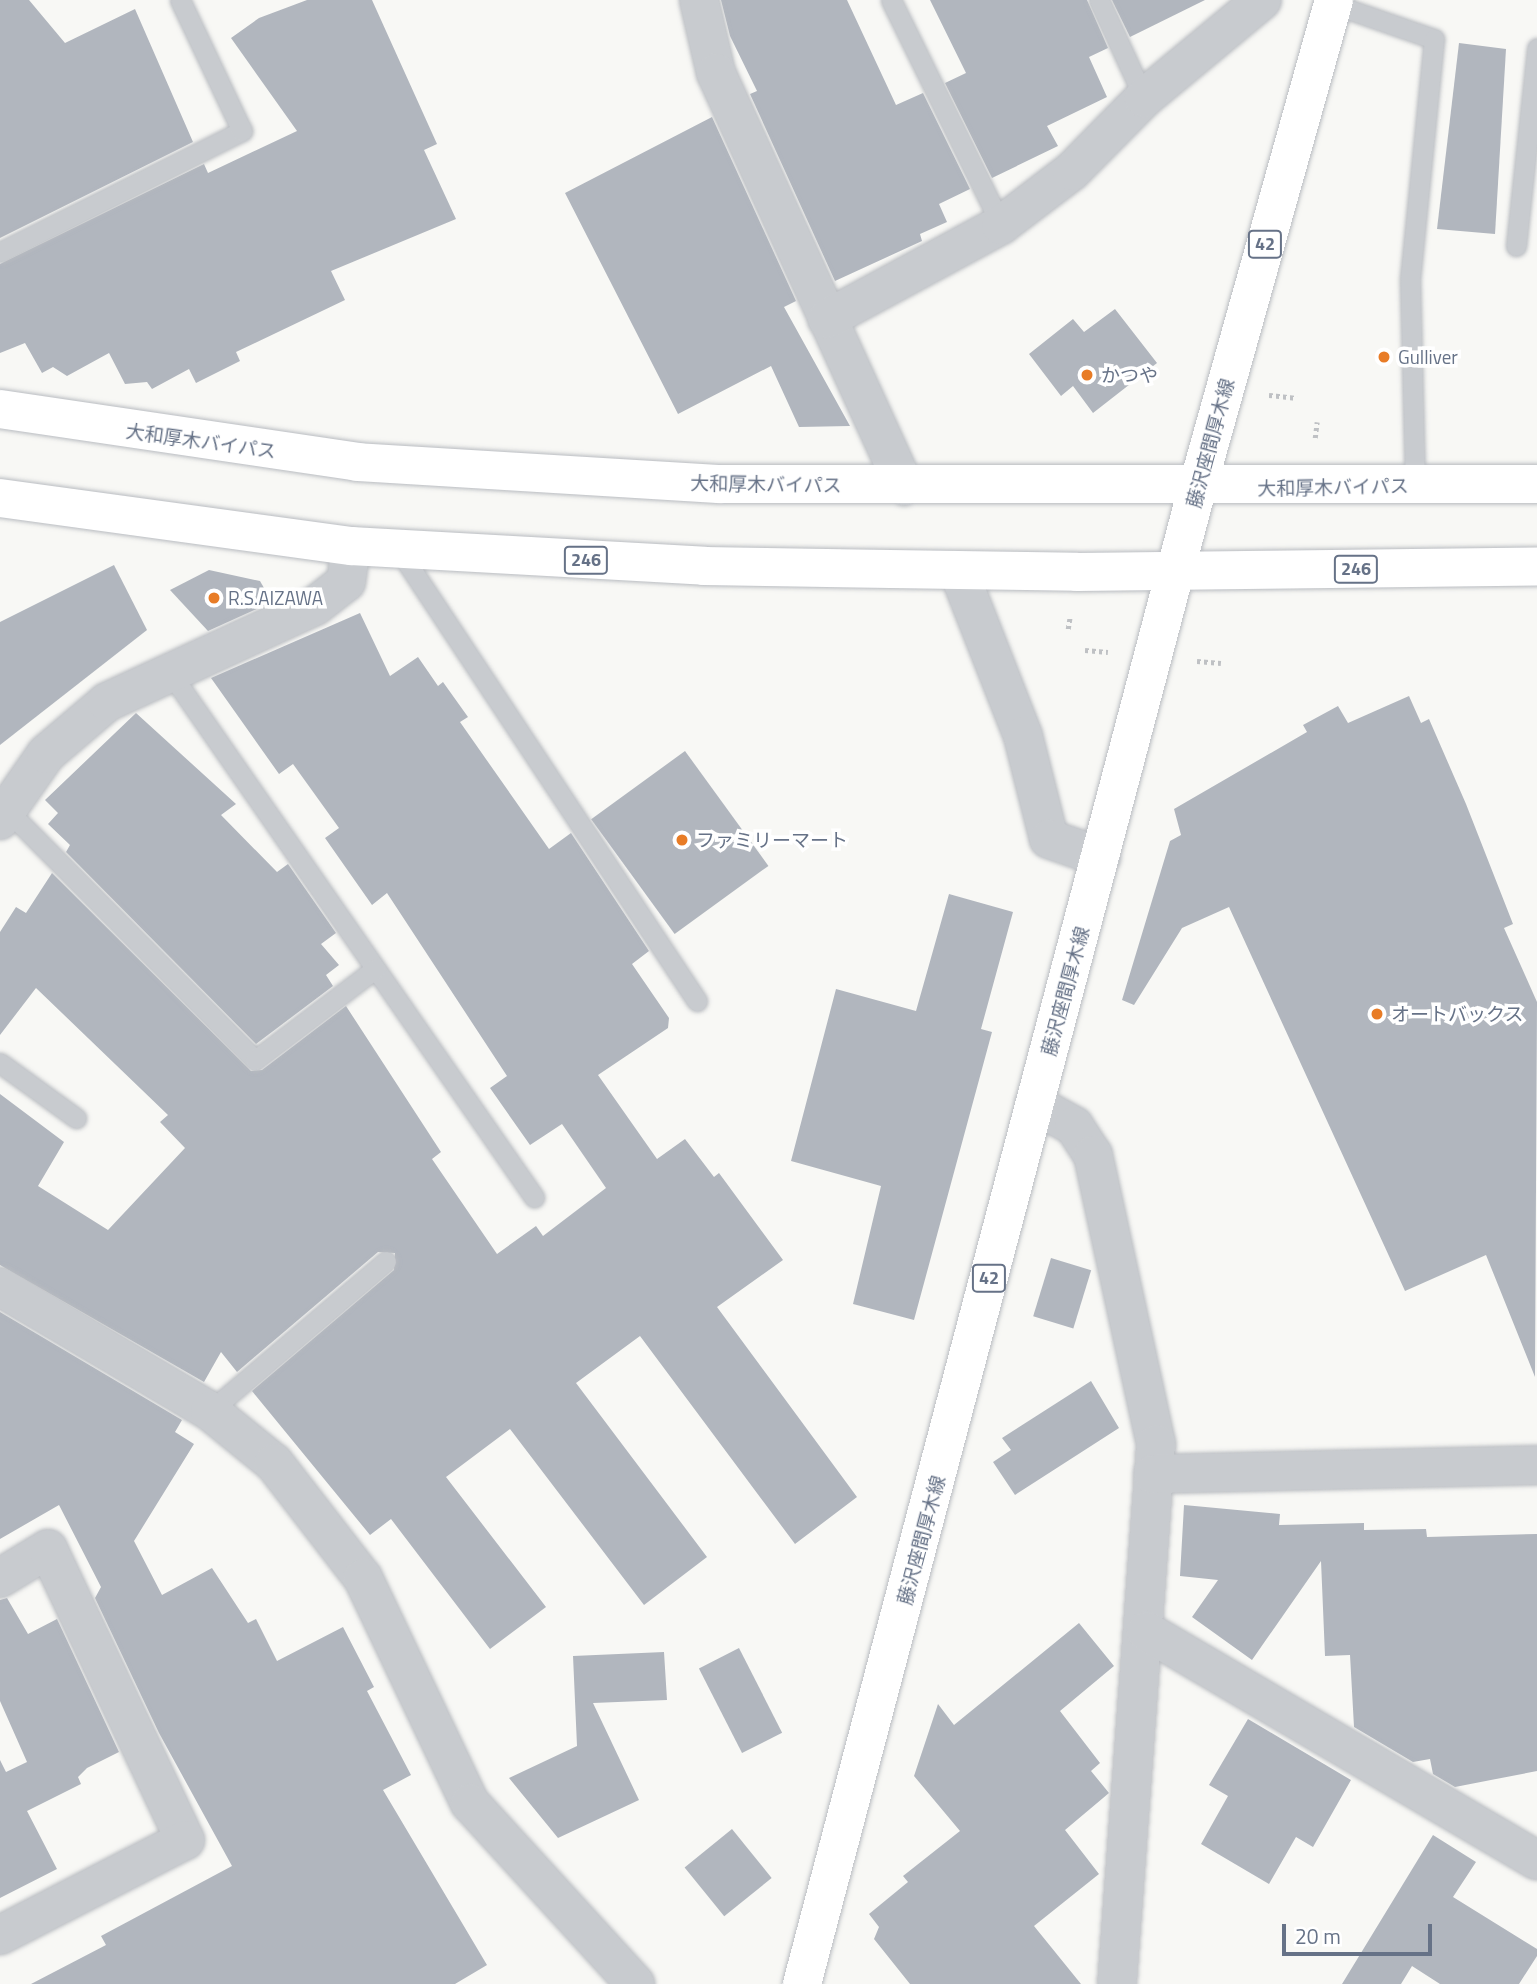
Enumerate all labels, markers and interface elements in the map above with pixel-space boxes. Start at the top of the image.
road number: 42 [1248,230,1282,258]
place label: Gulliver [1398,346,1458,368]
marker: Gulliver [1376,349,1392,365]
place label: かつや [1101,364,1158,386]
marker: かつや [1079,367,1095,383]
street label: 藤沢座間厚木線 [1182,376,1238,510]
street label: 大和厚木バイパス [124,419,278,463]
street label: 大和厚木バイパス [690,471,842,497]
street label: 大和厚木バイパス [1257,474,1409,500]
road number: 246 [563,546,609,574]
road number: 246 [1333,554,1379,584]
place label: R.S.AIZAWA [228,587,323,609]
marker: R.S.AIZAWA [206,590,222,606]
place label: ファミリーマート [696,829,848,851]
marker: ファミリーマート [674,832,690,848]
street label: 藤沢座間厚木線 [1037,924,1093,1058]
place label: オートバックス [1391,1003,1524,1025]
marker: オートバックス [1369,1006,1385,1022]
road number: 42 [972,1264,1006,1293]
street label: 藤沢座間厚木線 [893,1473,949,1607]
scale bar [1285,1910,1436,1954]
text: 20 m [1295,1920,1341,1952]

